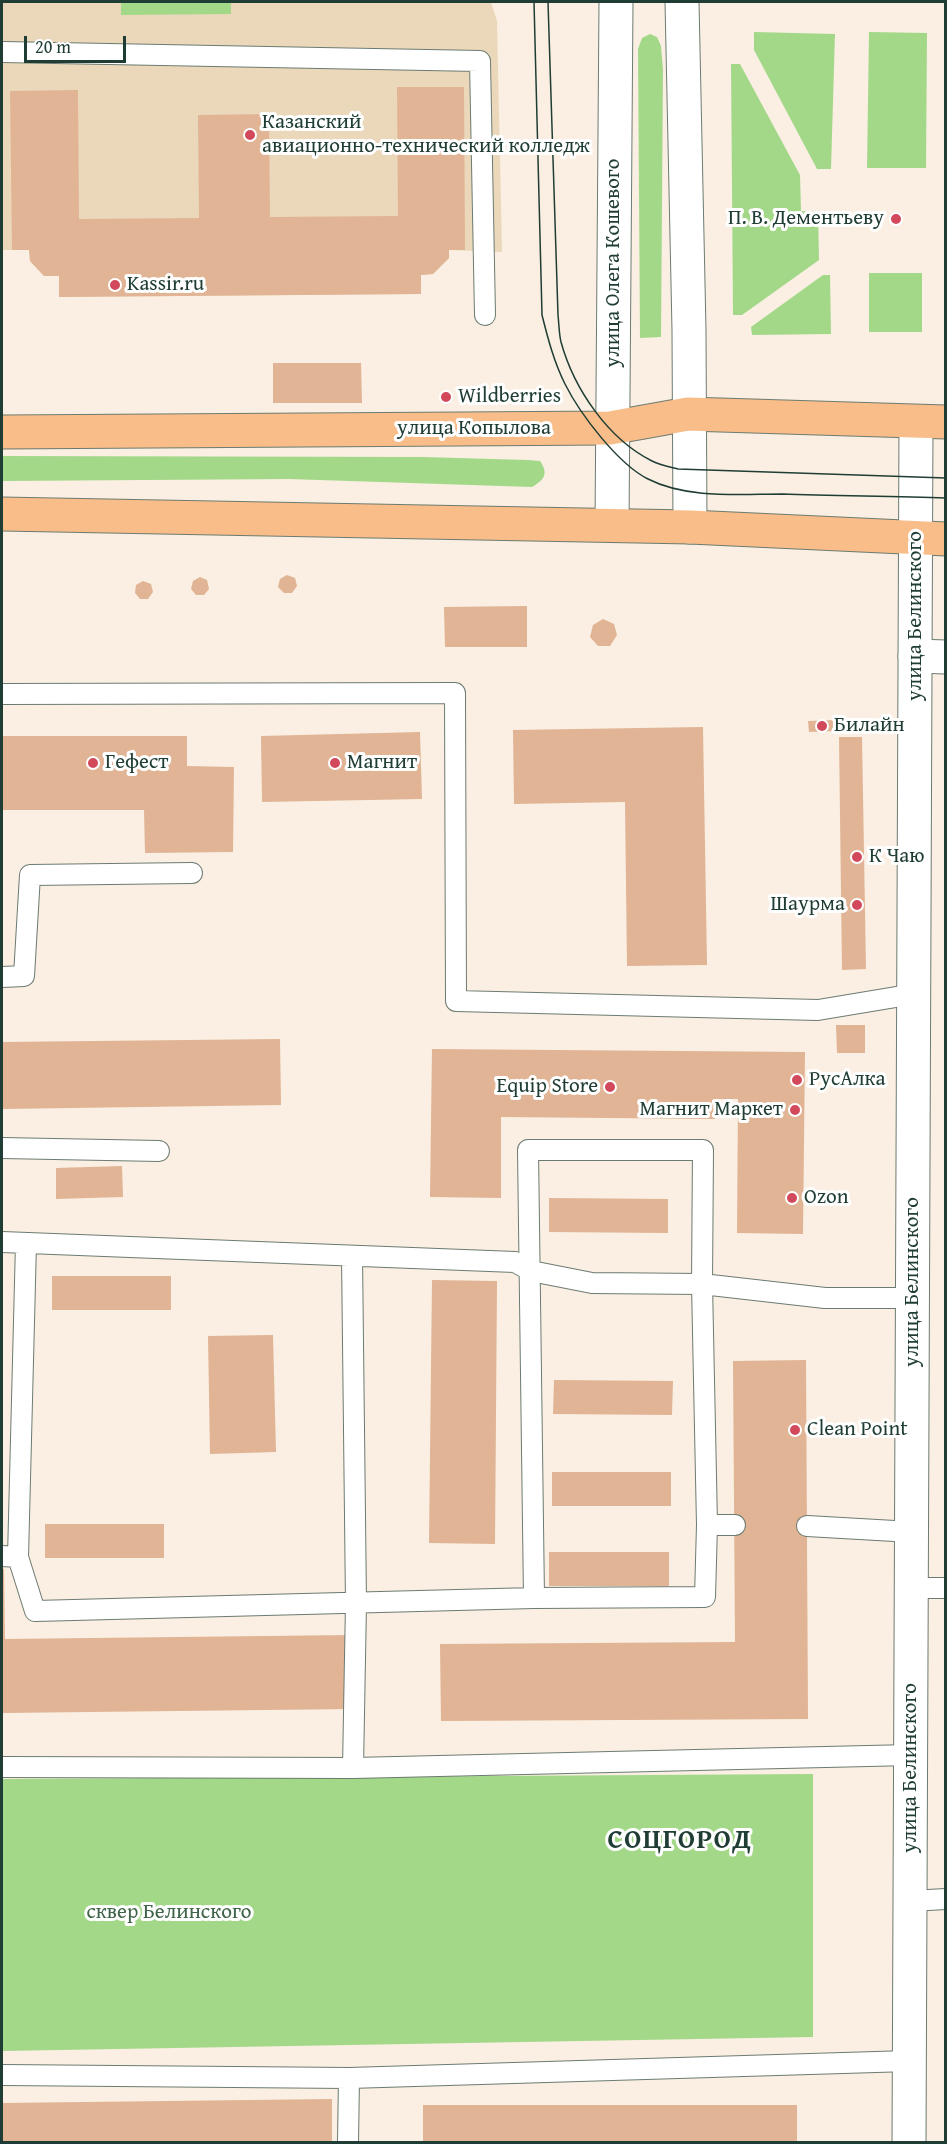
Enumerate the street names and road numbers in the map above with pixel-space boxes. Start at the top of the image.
street label: улица Олега Кошевого [601,159,627,367]
street label: улица Копылова [397,416,551,442]
street label: улица Белинского [903,531,929,701]
street label: улица Белинского [900,1197,926,1367]
street label: улица Белинского [898,1683,924,1853]

